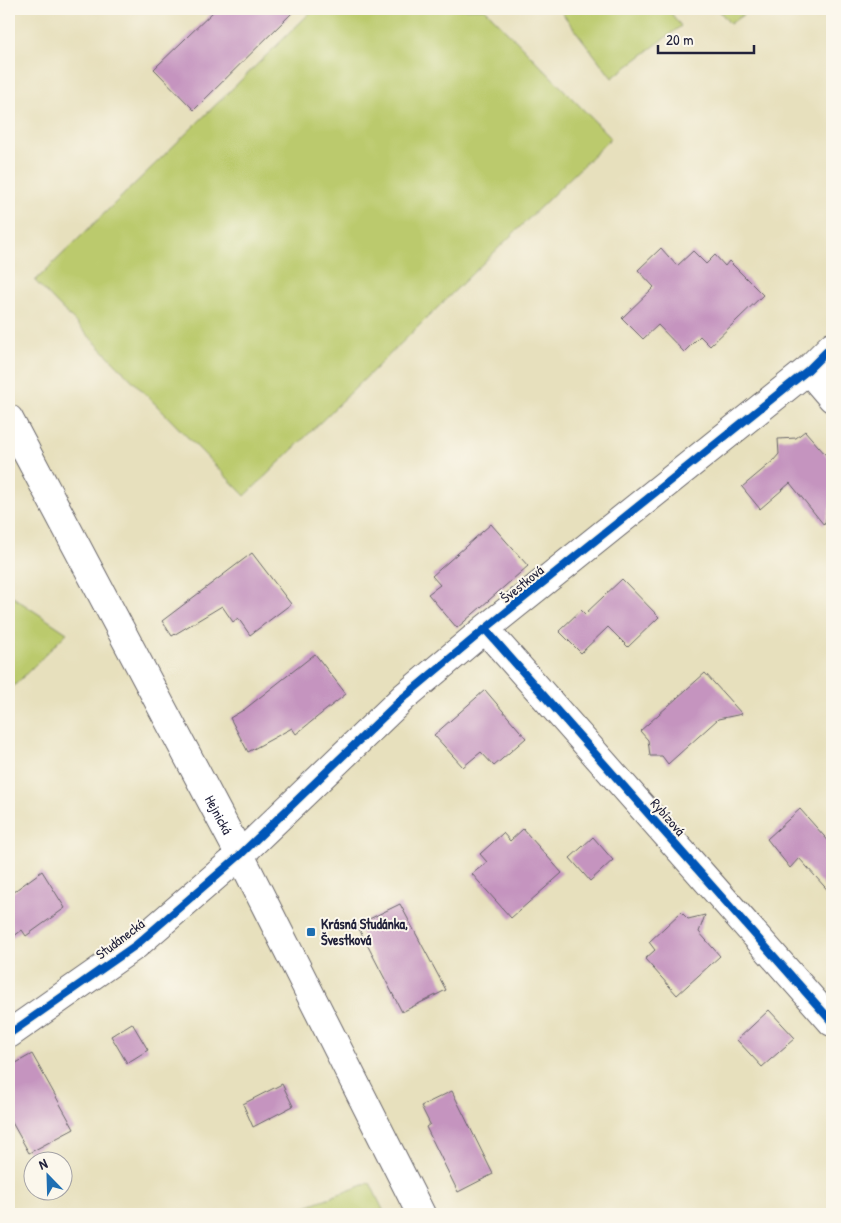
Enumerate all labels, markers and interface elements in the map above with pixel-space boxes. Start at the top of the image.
scale bar [658,22,755,54]
text: 20 m [666,29,693,50]
street label: Švestková [496,560,548,607]
street label: Hejnická [201,792,238,838]
street label: Rybízová [646,794,690,841]
street label: Studánecká [91,914,148,963]
place label: Krásná Studánka, Švestková [321,914,408,949]
marker: Krásná Studánka, Švestková [305,926,317,938]
north arrow [22,1150,72,1200]
text: N [36,1153,50,1174]

